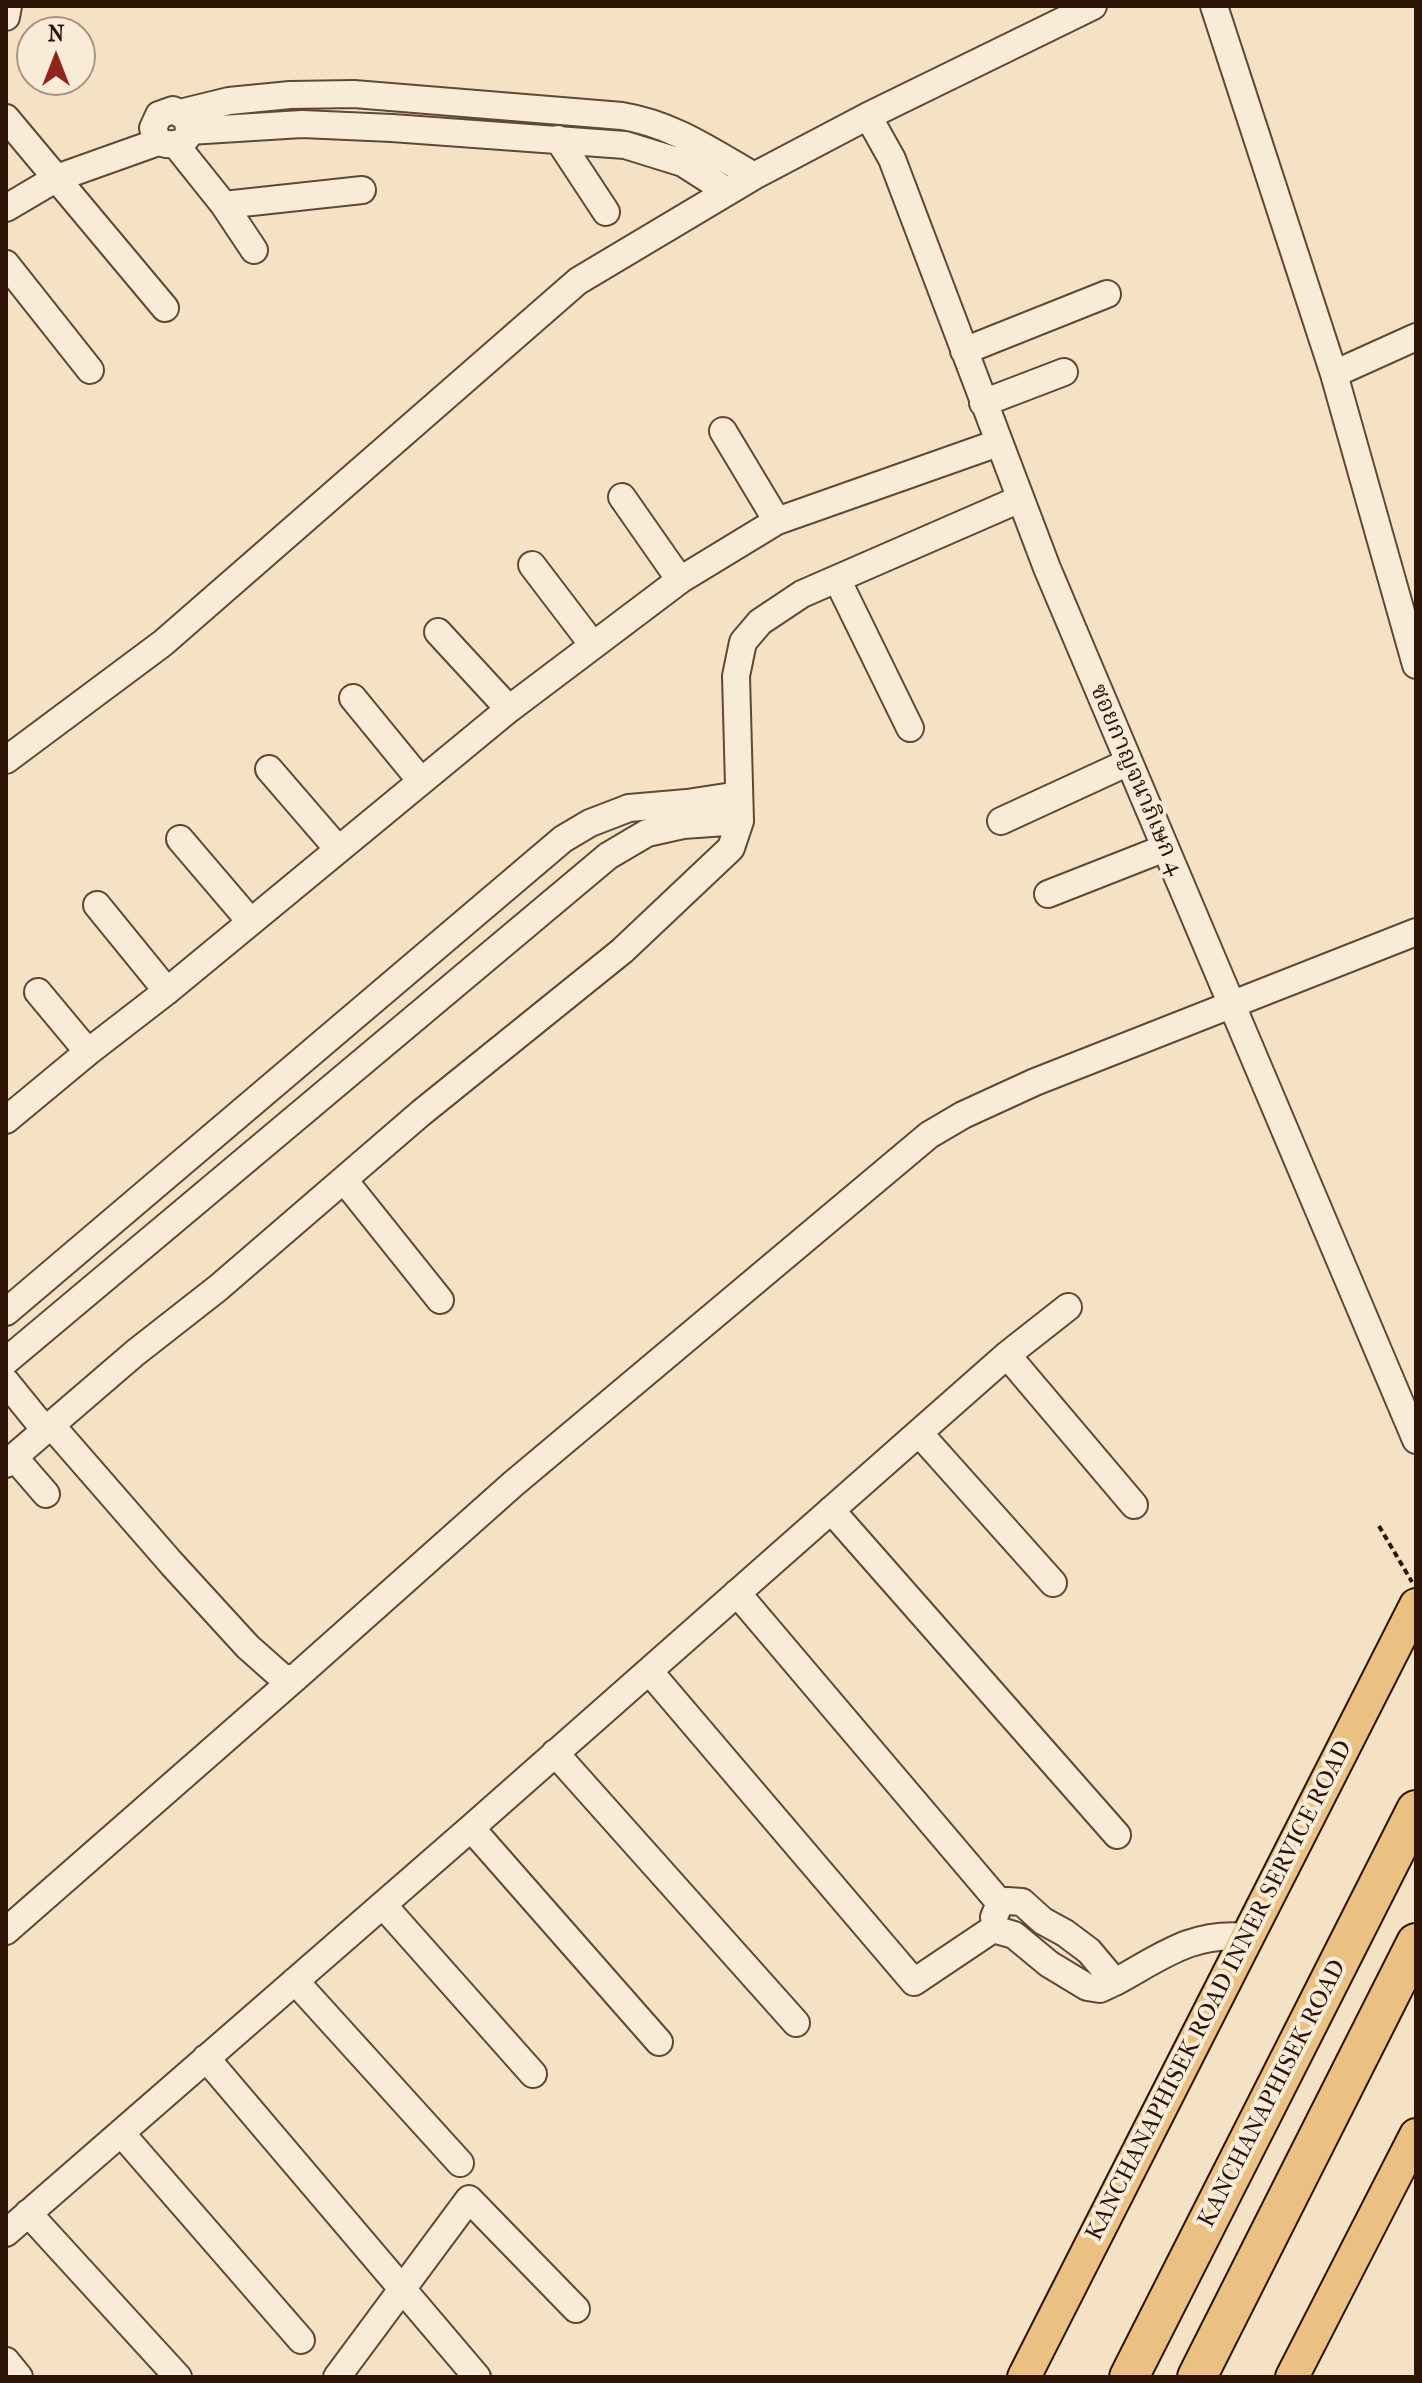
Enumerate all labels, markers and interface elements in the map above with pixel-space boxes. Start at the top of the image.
north arrow [16,16,96,96]
text: N [48,21,64,47]
street label: ซอยกาญจนาภิเษก 4 [1083,680,1189,880]
street label: KANCHANAPHISEK ROAD INNER SERVICE ROAD [1081,1736,1359,2246]
street label: KANCHANAPHISEK ROAD [1193,1955,1353,2233]

